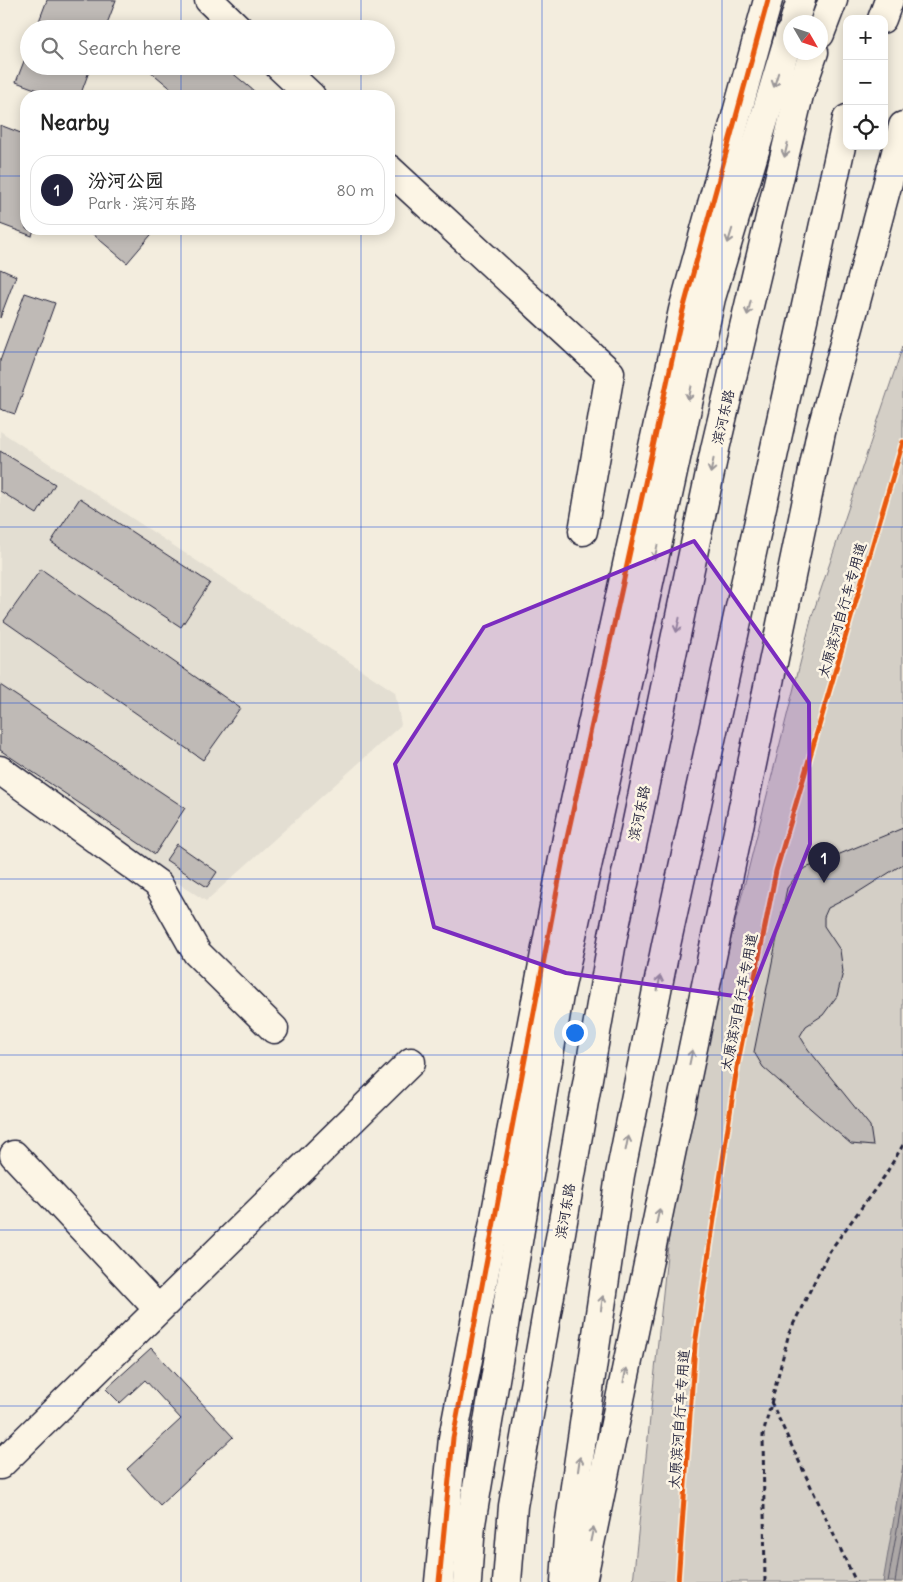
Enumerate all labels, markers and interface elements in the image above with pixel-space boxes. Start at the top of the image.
north arrow [783,15,828,60]
map controls [843,15,888,150]
button: + [843,15,888,60]
search box [20,20,395,75]
icon: search [38,34,66,62]
text: Search here [78,36,181,60]
button: − [843,60,888,105]
one-way arrow [771,72,781,88]
button: locate [843,105,888,150]
text: Nearby [40,109,110,136]
one-way arrow [781,141,790,157]
text: 汾河公园 [88,168,164,192]
text: 1 [54,180,60,200]
text: 80 m [336,180,374,200]
text: Park · 滨河东路 [88,193,196,213]
one-way arrow [724,227,734,243]
one-way arrow [744,299,753,315]
one-way arrow [685,385,694,401]
street label: 滨河东路 [708,388,738,446]
one-way arrow [706,458,716,474]
street label: 太原滨河自行车专用道 [814,540,870,680]
one-way arrow [650,544,660,560]
one-way arrow [673,617,683,633]
street label: 滨河东路 [624,784,654,842]
pin: 1 [808,842,840,883]
street label: 太原滨河自行车专用道 [717,932,761,1072]
one-way arrow [654,976,664,992]
your location [562,1020,588,1046]
one-way arrow [687,1049,696,1065]
one-way arrow [622,1135,632,1151]
street label: 滨河东路 [551,1182,579,1240]
one-way arrow [654,1208,663,1224]
one-way arrow [597,1296,607,1312]
street label: 太原滨河自行车专用道 [665,1349,693,1489]
one-way arrow [621,1368,630,1384]
one-way arrow [574,1456,584,1472]
one-way arrow [588,1527,597,1543]

